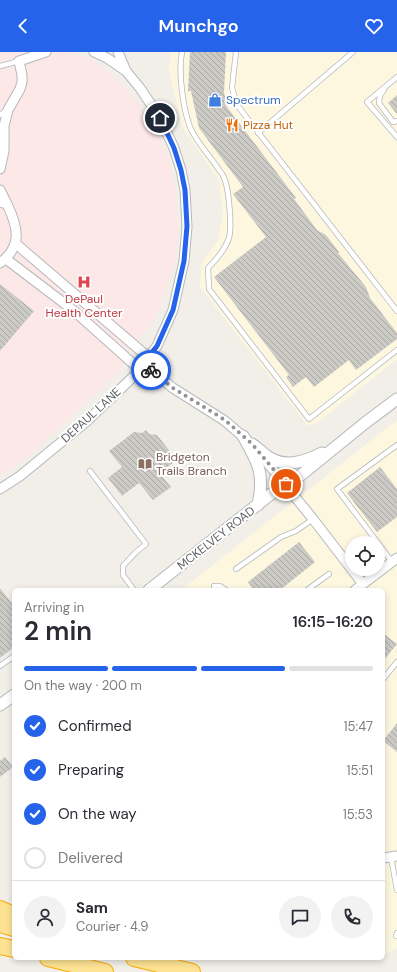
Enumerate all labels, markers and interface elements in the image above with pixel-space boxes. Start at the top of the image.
text: Munchgo [158,14,239,38]
icon: back [12,15,34,37]
icon: heart [363,15,385,37]
shop icon: Spectrum [207,92,223,108]
place label: Spectrum [226,92,281,108]
pin [143,101,177,135]
icon: home [149,107,171,129]
restaurant icon: Pizza Hut [224,117,240,133]
place label: Pizza Hut [243,117,294,133]
hospital icon: DePaul Health Center [76,274,92,290]
place label: DePaul Health Center [45,291,123,321]
courier [131,350,171,390]
icon: bike [140,359,162,381]
street label: DEPAUL LANE [58,384,124,446]
place label: Bridgeton Trails Branch [156,449,227,479]
library icon: Bridgeton Trails Branch [137,456,153,472]
pin [269,467,303,501]
icon: bag [275,473,297,495]
street label: MCKELVEY ROAD [174,503,258,573]
map controls [345,536,385,576]
button: locate [345,536,385,576]
text: Arriving in [24,599,84,616]
text: 16:15–16:20 [293,612,373,632]
text: 2 min [24,614,92,648]
text: On the way · 200 m [24,677,142,694]
icon: check [24,715,46,737]
text: Confirmed [58,716,132,736]
text: 15:47 [344,718,373,735]
icon: check [24,759,46,781]
text: Preparing [58,760,124,780]
text: 15:51 [346,762,373,779]
icon: check [24,803,46,825]
text: On the way [58,804,137,824]
text: 15:53 [343,806,373,823]
text: Delivered [58,848,123,868]
button: person [24,896,66,938]
button: chat [279,896,321,938]
button: phone [331,896,373,938]
text: Sam [76,898,108,918]
text: Courier · 4.9 [76,918,148,935]

